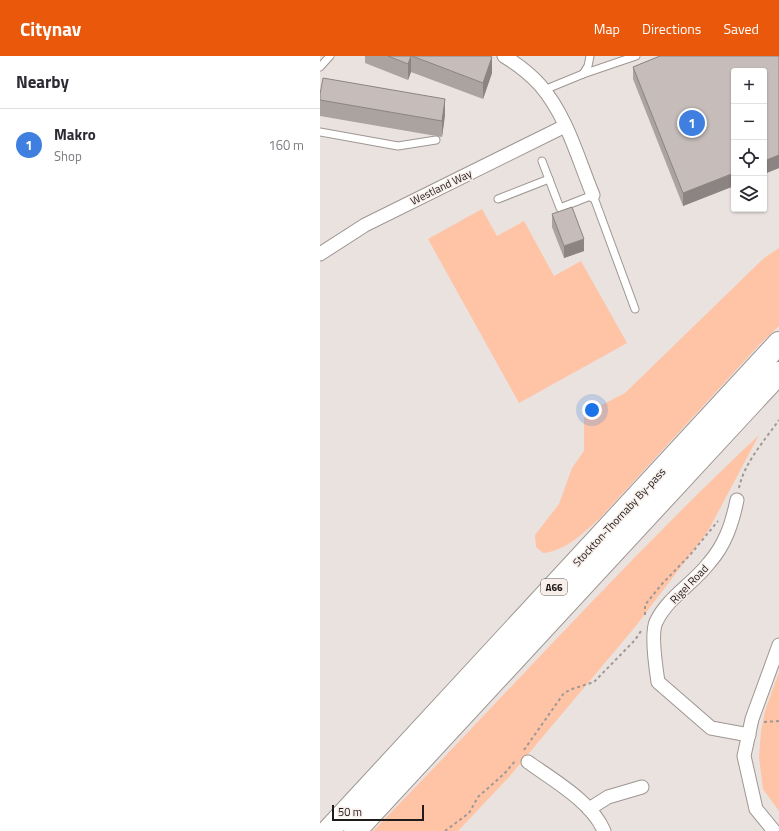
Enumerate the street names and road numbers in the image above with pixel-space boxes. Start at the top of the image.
street label: Westland Way [408,165,475,209]
street label: Stockton-Thornaby By-pass [569,464,669,570]
street label: Rigel Road [666,561,712,607]
road number: A66 [541,579,567,595]

